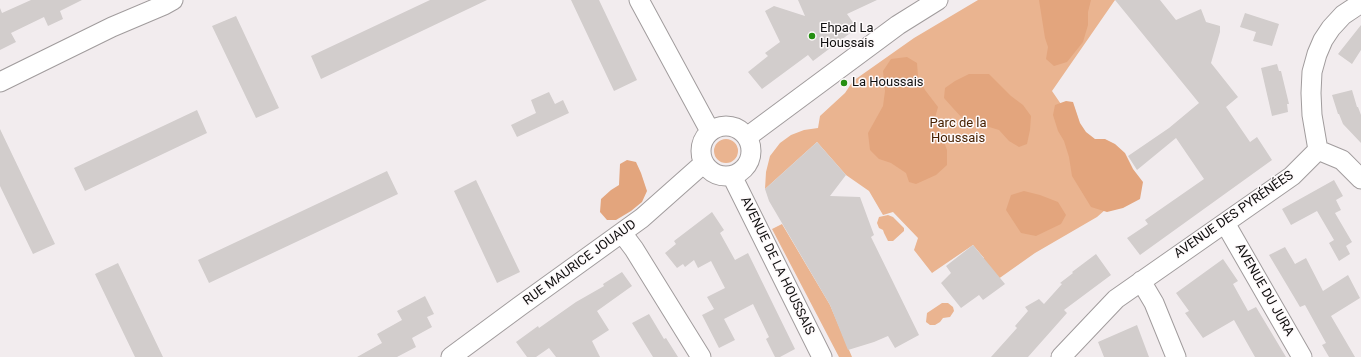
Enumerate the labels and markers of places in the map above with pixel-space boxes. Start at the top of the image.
place label: Ehpad La Houssais [820,21,874,52]
marker: Ehpad La Houssais [807,31,817,41]
place label: La Houssais [852,75,924,91]
marker: La Houssais [839,78,849,88]

